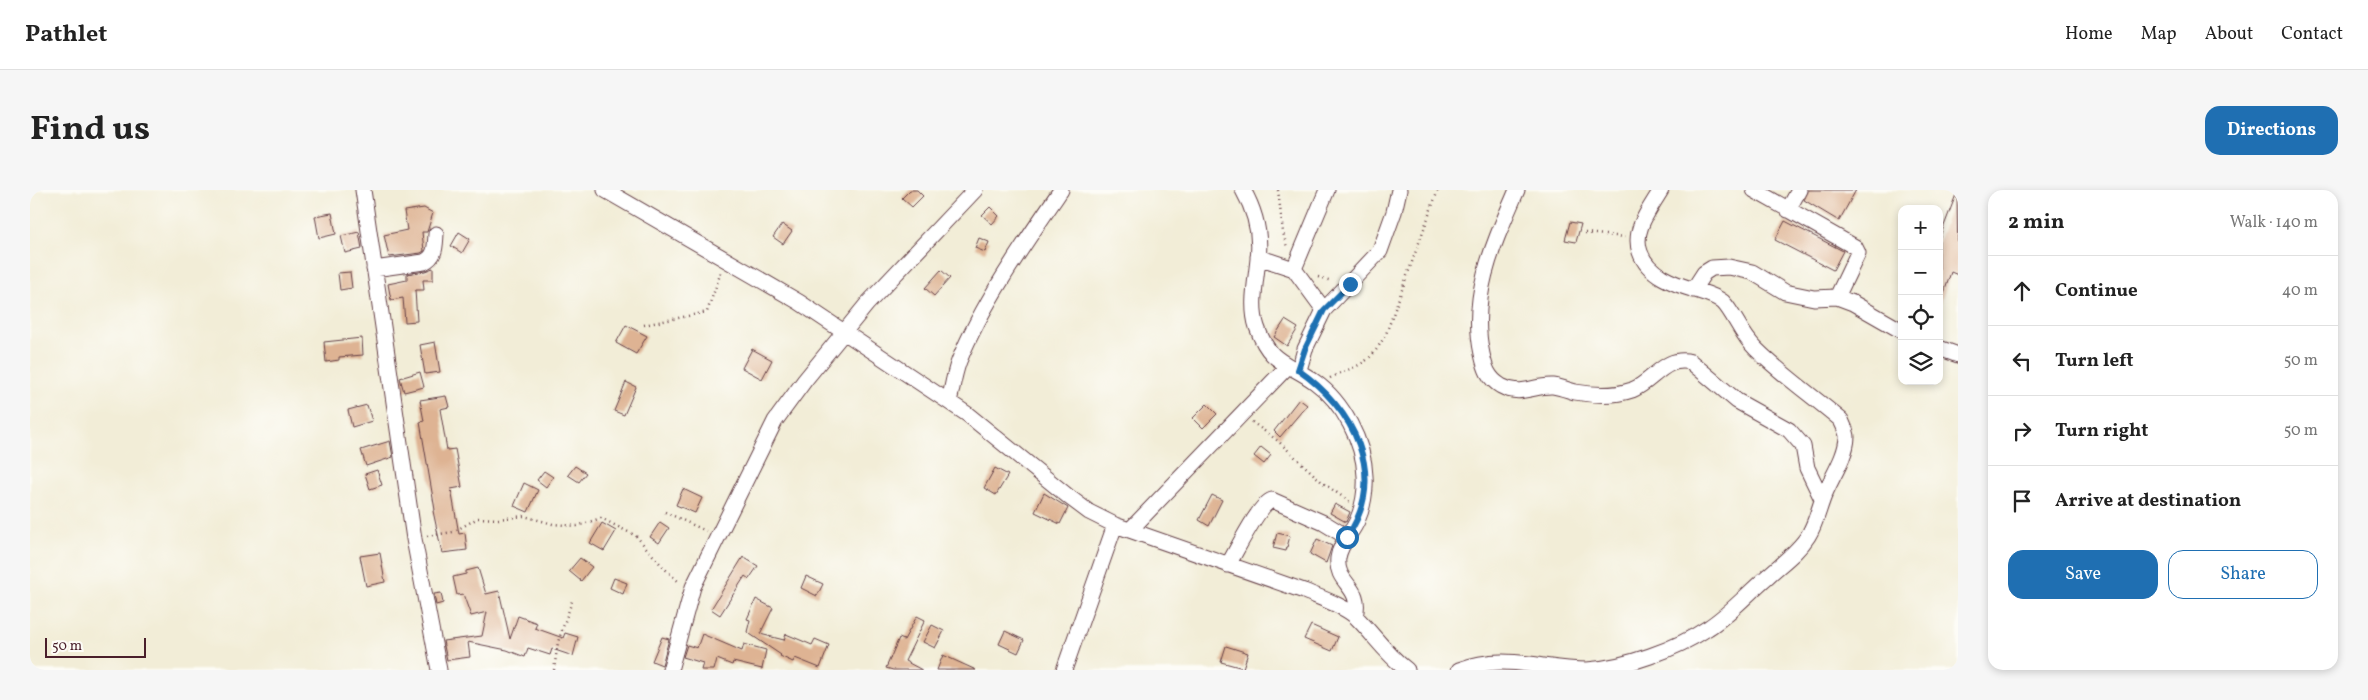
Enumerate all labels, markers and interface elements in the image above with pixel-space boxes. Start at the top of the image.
text: Pathlet [25,18,107,52]
text: Home [2065,22,2113,47]
text: Map [2141,22,2177,47]
text: About [2205,22,2253,47]
text: Contact [2281,22,2343,47]
text: Find us [30,106,150,154]
button: Directions [2205,106,2338,155]
map controls [1898,205,1943,385]
button: + [1898,205,1943,250]
text: 2 min [2008,208,2065,237]
text: Walk · 140 m [2230,212,2318,234]
button: − [1898,250,1943,295]
route end [1339,273,1362,296]
icon: ahead [2008,277,2036,305]
text: Continue [2055,278,2138,304]
text: 40 m [2282,280,2318,302]
button: locate [1898,295,1943,340]
button: layers [1898,340,1943,385]
icon: left [2008,347,2036,375]
text: Turn left [2055,348,2134,374]
text: 50 m [2284,350,2318,372]
icon: right [2008,417,2036,445]
text: Turn right [2055,418,2148,444]
text: 50 m [2284,420,2318,442]
icon: arrive [2008,487,2036,515]
text: Arrive at destination [2055,488,2241,514]
route start [1336,526,1359,549]
button: Save [2008,550,2158,599]
button: Share [2168,550,2318,599]
scale bar [45,635,146,658]
text: 50 m [52,637,82,656]

